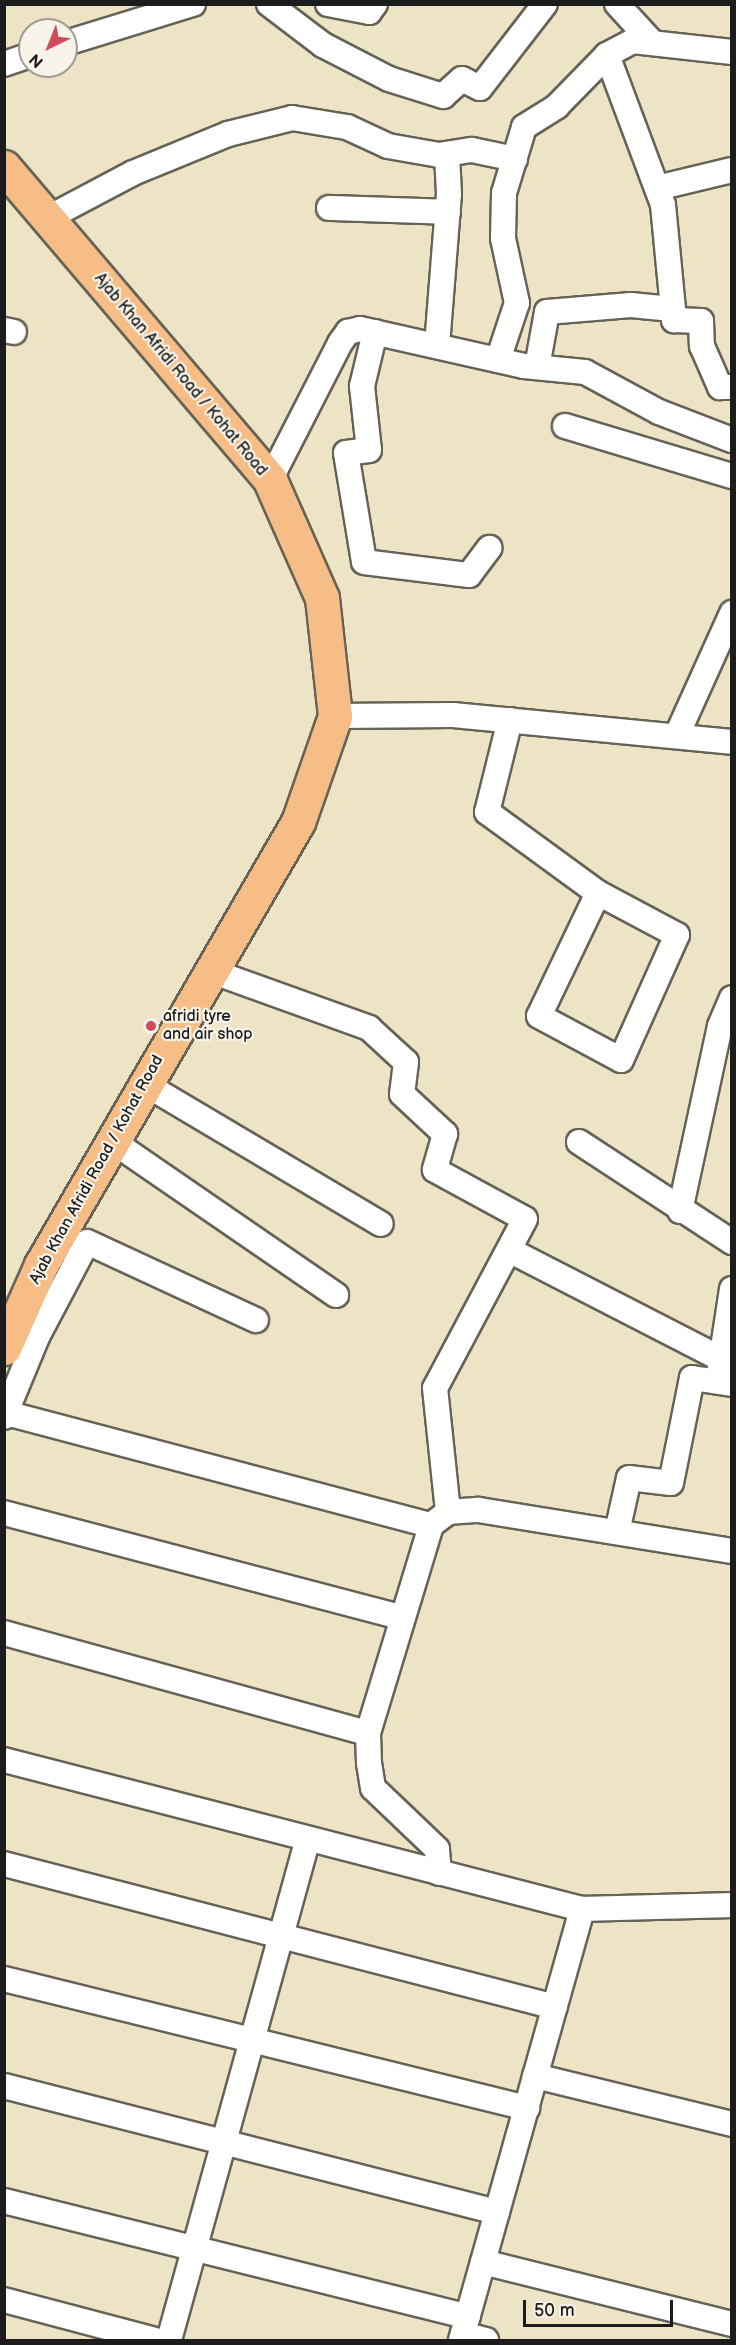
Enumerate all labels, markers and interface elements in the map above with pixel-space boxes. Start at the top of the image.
north arrow [18,18,78,78]
text: N [26,49,48,71]
street label: Ajab Khan Afridi Road / Kohat Road [90,270,270,480]
place label: afridi tyre and air shop [163,1007,253,1045]
marker: afridi tyre and air shop [144,1019,158,1033]
street label: Ajab Khan Afridi Road / Kohat Road [26,1052,168,1288]
scale bar [526,2288,676,2326]
text: 50 m [534,2300,575,2321]

